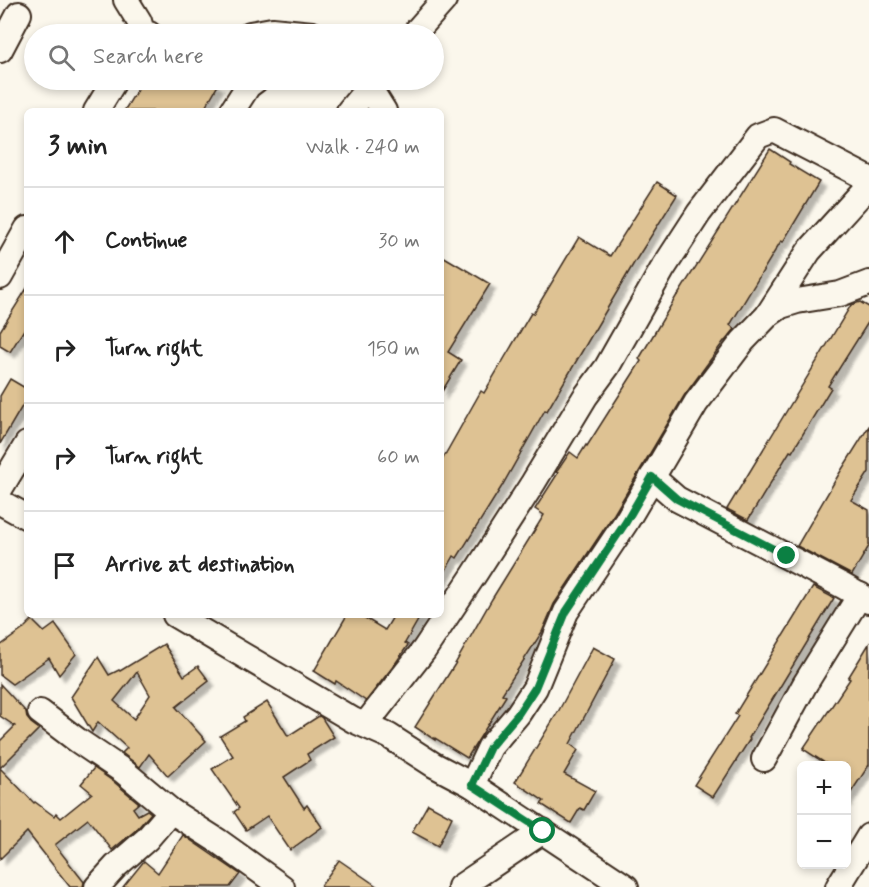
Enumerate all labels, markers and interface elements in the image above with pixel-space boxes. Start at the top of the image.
search box [24,24,444,90]
icon: search [45,41,78,74]
text: Search here [93,43,204,71]
text: 3 min [48,130,108,164]
text: Walk · 240 m [306,134,420,161]
icon: ahead [48,225,81,258]
text: Continue [105,227,187,255]
text: 30 m [378,228,420,255]
icon: right [48,333,81,366]
text: Turn right [105,335,203,363]
text: 150 m [367,336,420,363]
icon: right [48,441,81,474]
text: Turn right [105,443,203,471]
text: 60 m [377,444,420,471]
route end [773,542,799,568]
icon: arrive [48,549,81,582]
text: Arrive at destination [105,551,295,579]
map controls [797,761,851,869]
button: + [797,761,851,815]
button: − [797,815,851,869]
route start [529,817,555,843]

